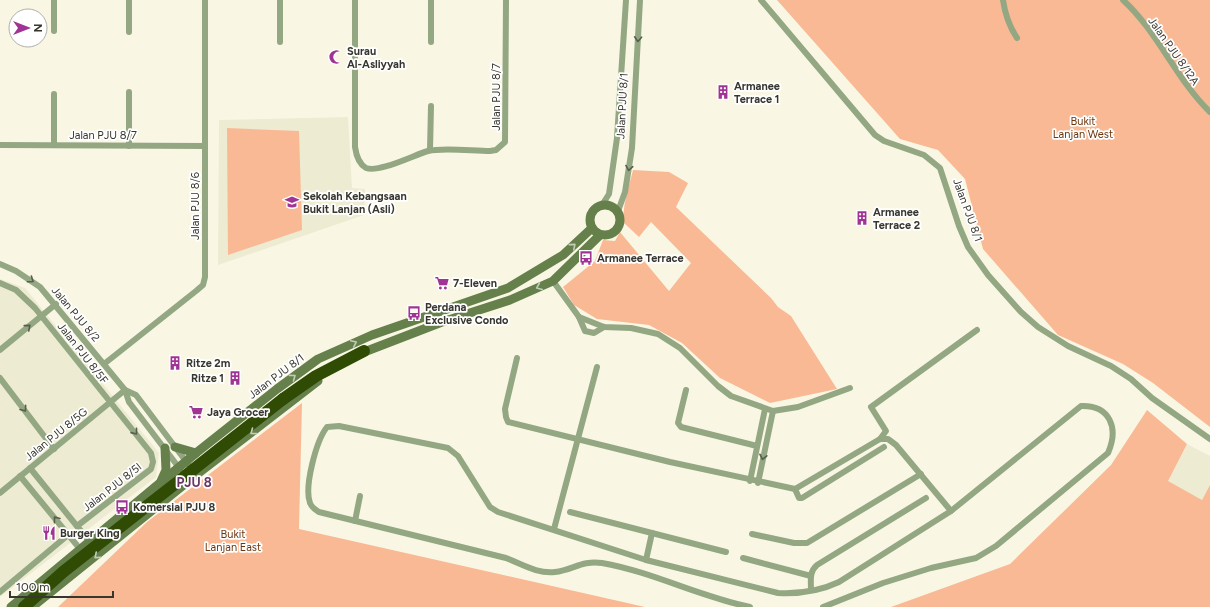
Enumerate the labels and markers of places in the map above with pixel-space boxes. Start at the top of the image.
place label: Surau Al-Asliyyah [347,45,405,71]
mosque icon: Surau Al-Asliyyah [328,49,344,65]
place label: Armanee Terrace 1 [734,80,780,106]
building icon: Armanee Terrace 1 [715,84,731,100]
place label: Sekolah Kebangsaan Bukit Lanjan (Asli) [303,190,407,216]
school or university icon: Sekolah Kebangsaan Bukit Lanjan (Asli) [284,194,300,210]
place label: Armanee Terrace 2 [873,206,920,232]
building icon: Armanee Terrace 2 [854,210,870,226]
bus stop icon: Armanee Terrace [578,250,594,266]
place label: Armanee Terrace [597,252,684,265]
supermarket icon: 7-Eleven [434,275,450,291]
place label: 7-Eleven [453,277,497,290]
place label: Perdana Exclusive Condo [425,301,509,327]
bus stop icon: Perdana Exclusive Condo [406,305,422,321]
building icon: Ritze 2m [167,355,183,371]
place label: Ritze 2m [186,357,231,370]
building icon: Ritze 1 [227,370,243,386]
place label: Ritze 1 [191,372,224,385]
supermarket icon: Jaya Grocer [188,404,204,420]
place label: Jaya Grocer [207,406,269,419]
bus stop icon: Komersial PJU 8 [114,499,130,515]
place label: Komersial PJU 8 [133,501,216,514]
restaurant icon: Burger King [41,525,57,541]
place label: Burger King [60,527,120,540]

